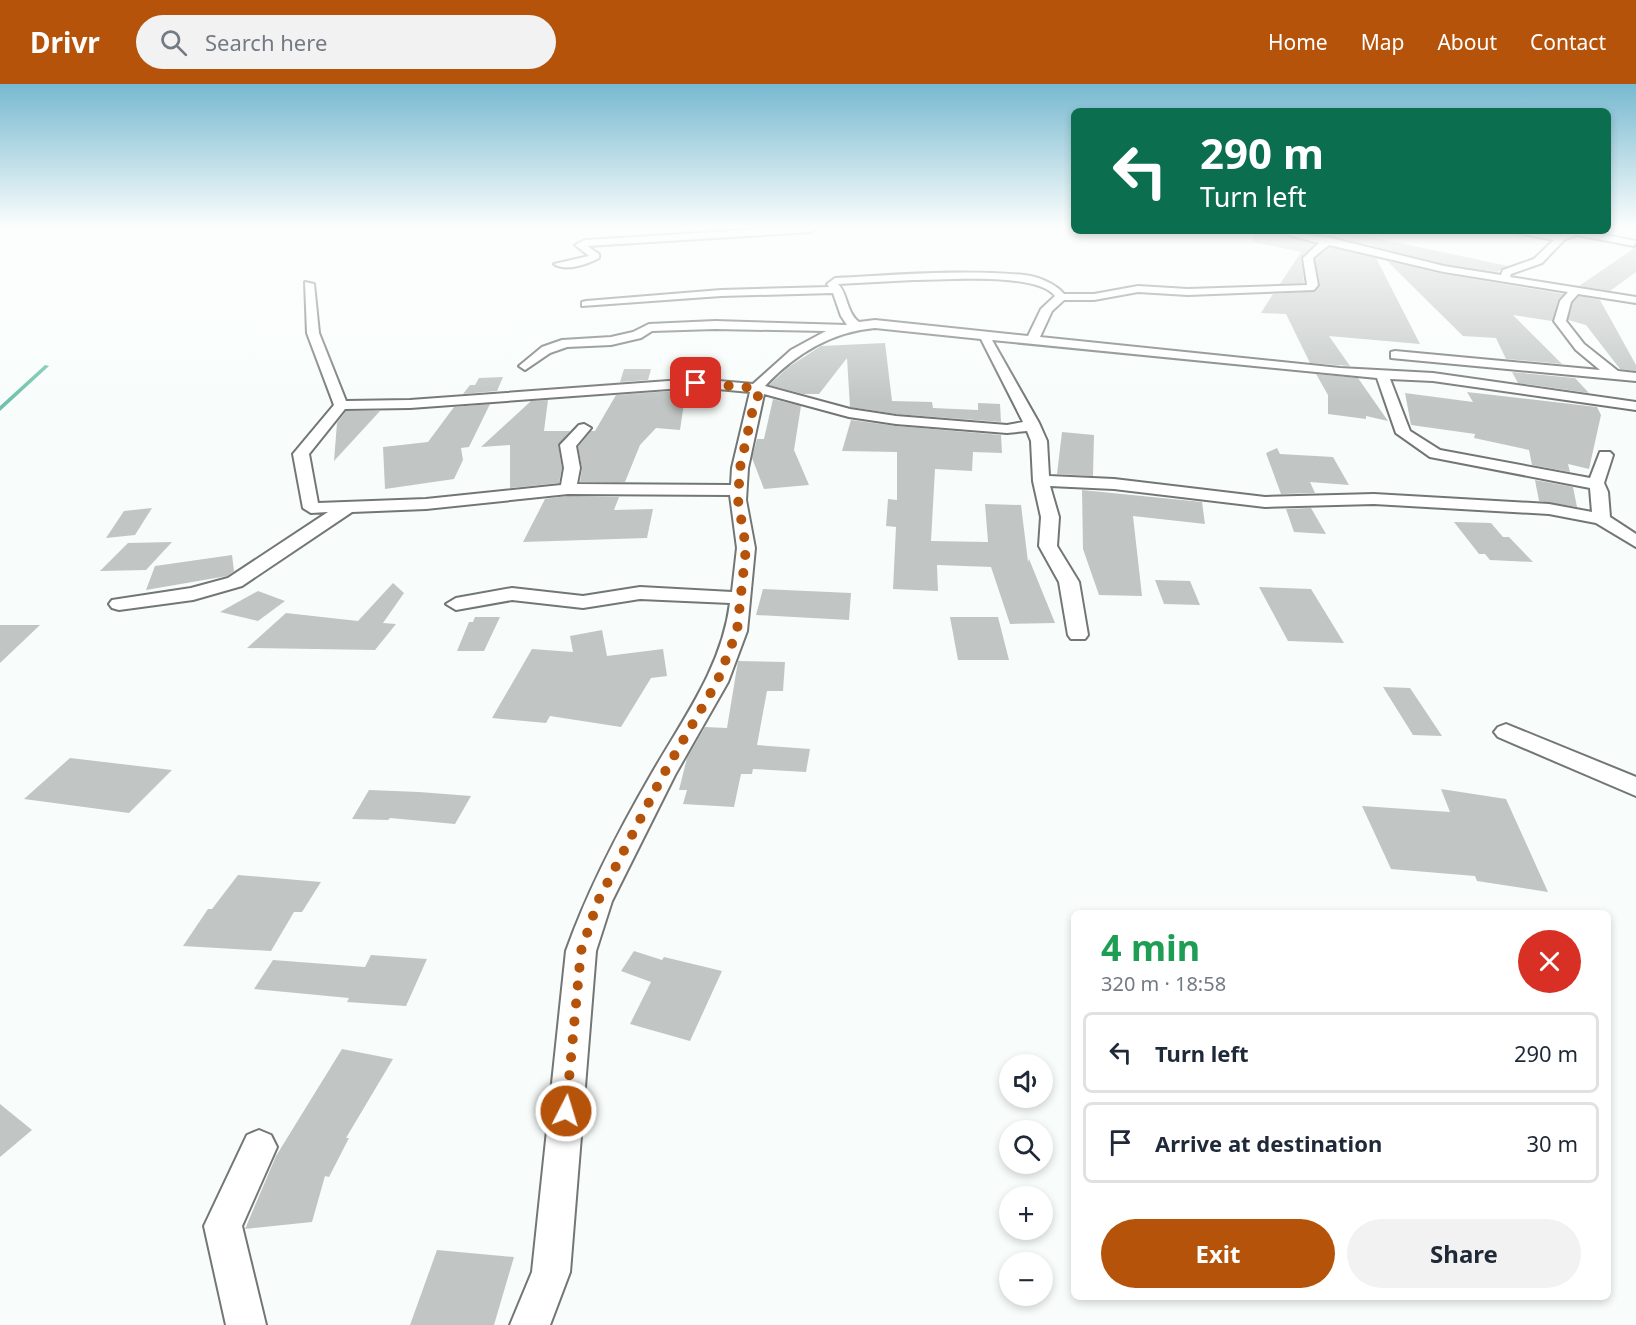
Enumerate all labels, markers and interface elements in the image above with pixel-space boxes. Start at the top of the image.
search box [136,15,556,69]
text: Drivr [30,23,100,61]
icon: search [157,26,190,59]
text: Search here [205,27,327,57]
text: Home [1268,28,1328,56]
text: Map [1361,28,1404,56]
text: About [1437,28,1497,56]
text: Contact [1530,28,1606,56]
text: 290 m [1200,124,1324,181]
icon: left [1101,132,1179,210]
text: Turn left [1200,178,1306,215]
pin [670,357,721,408]
icon: arrive [679,366,712,399]
text: 4 min [1101,923,1200,972]
button: close [1518,930,1581,993]
text: 320 m · 18:58 [1101,970,1226,997]
icon: left [1104,1036,1137,1069]
text: Turn left [1155,1038,1249,1068]
text: 290 m [1514,1038,1578,1068]
map controls [999,1054,1053,1306]
button: sound [999,1054,1053,1108]
position arrow [534,1079,598,1143]
button: search [999,1120,1053,1174]
icon: arrive [1104,1126,1137,1159]
text: Arrive at destination [1155,1128,1382,1158]
text: 30 m [1527,1128,1578,1158]
button: + [999,1186,1053,1240]
button: Exit [1101,1219,1335,1288]
button: Share [1347,1219,1581,1288]
button: − [999,1252,1053,1306]

